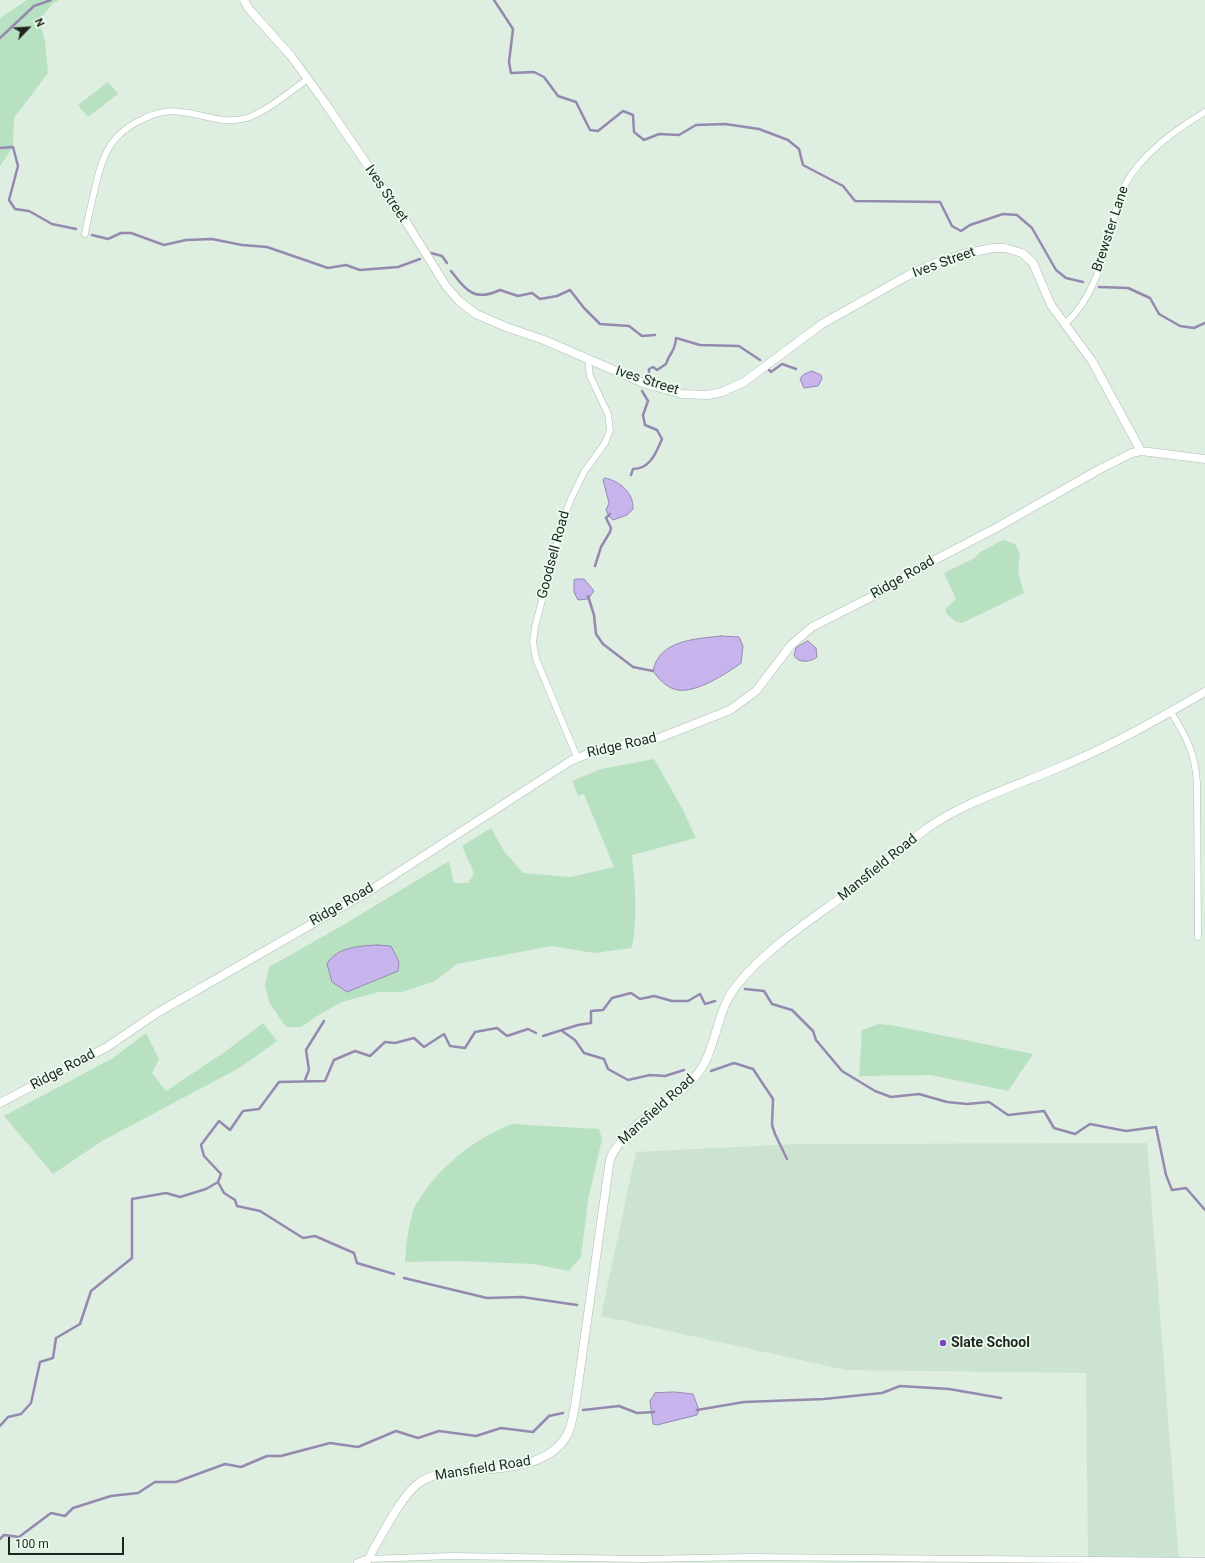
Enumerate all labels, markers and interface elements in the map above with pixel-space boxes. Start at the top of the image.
north arrow [8,8,48,48]
text: N [32,16,47,29]
street label: Ives Street [361,162,411,226]
street label: Brewster Lane [1089,184,1133,274]
street label: Ives Street [910,244,978,282]
street label: Ives Street [613,363,681,399]
street label: Goodsell Road [534,509,574,601]
street label: Ridge Road [868,553,938,603]
street label: Ridge Road [586,730,658,762]
street label: Mansfield Road [835,831,921,905]
street label: Ridge Road [307,880,377,930]
street label: Ridge Road [28,1046,98,1094]
street label: Mansfield Road [615,1071,699,1149]
place label: Slate School [951,1335,1030,1351]
marker: Slate School [938,1338,948,1348]
street label: Mansfield Road [434,1453,532,1485]
scale bar [10,1529,126,1555]
text: 100 m [15,1537,49,1551]

